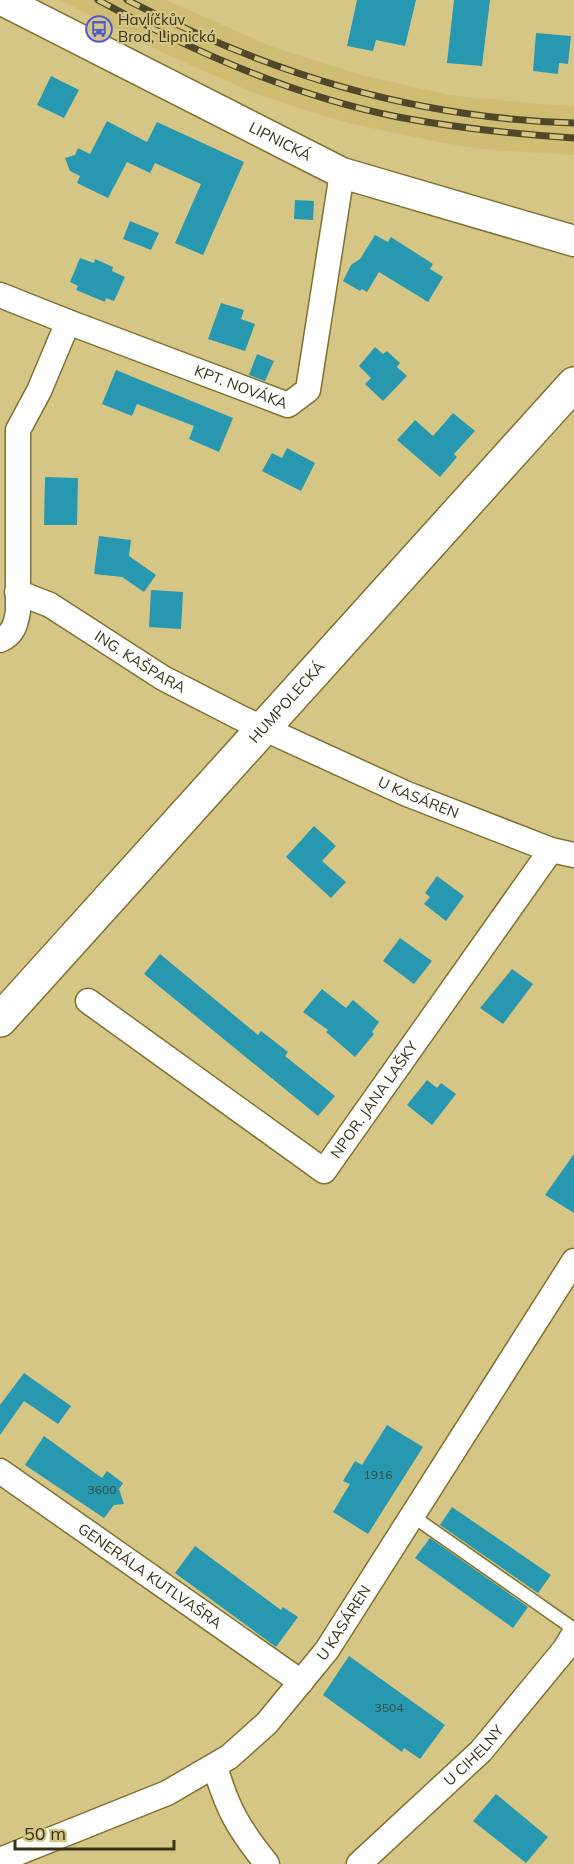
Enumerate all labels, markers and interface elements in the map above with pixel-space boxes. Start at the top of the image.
place label: Havlíčkův Brod, Lipnická [118,10,216,46]
bus stop icon: Havlíčkův Brod, Lipnická [84,14,114,44]
street label: LIPNICKÁ [246,117,315,165]
street label: KPT. NOVÁKA [192,361,290,413]
street label: ING. KAŠPARA [91,626,189,697]
street label: HUMPOLECKÁ [245,657,328,747]
street label: U KASÁREN [375,772,462,822]
street label: NPOR. JANA LAŠKY [326,1037,422,1162]
house number: 1916 [364,1467,392,1482]
house number: 3600 [88,1482,116,1497]
street label: GENERÁLA KUTLVAŠRA [75,1519,226,1633]
street label: U KASÁREN [312,1582,375,1664]
house number: 3504 [375,1700,403,1715]
street label: U CIHELNY [440,1720,508,1790]
scale bar [15,1813,174,1851]
text: 50 m [24,1822,66,1845]

